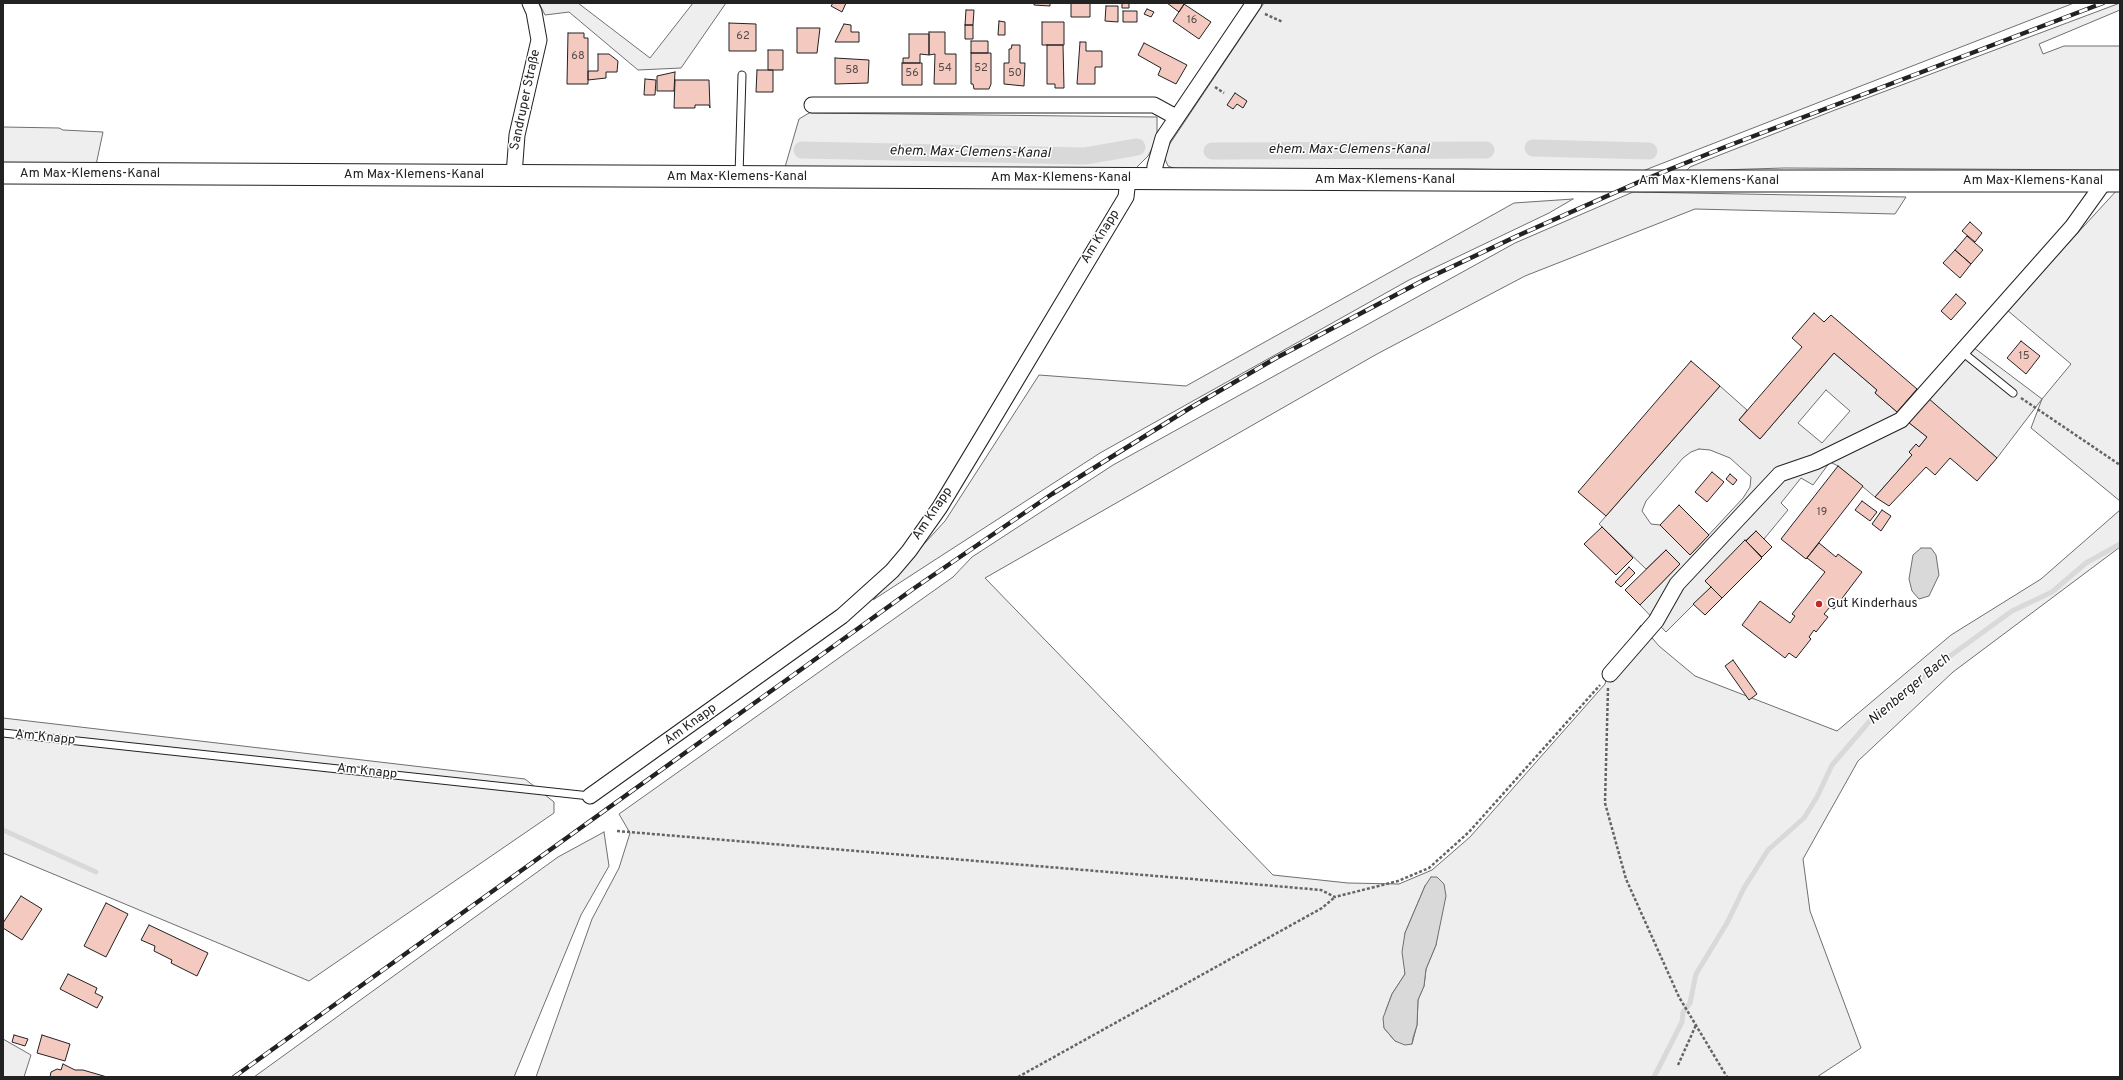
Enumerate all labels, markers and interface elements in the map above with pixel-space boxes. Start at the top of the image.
house number: 16 [1187,14,1197,28]
house number: 62 [736,30,750,44]
street label: Sandruper Straße [508,48,544,152]
house number: 68 [571,50,585,64]
house number: 54 [938,62,952,76]
house number: 52 [974,62,988,76]
house number: 58 [845,64,859,78]
house number: 56 [905,67,919,81]
house number: 50 [1008,67,1022,81]
water label: ehem. Max-Clemens-Kanal [1268,142,1430,158]
water label: ehem. Max-Clemens-Kanal [889,143,1051,163]
street label: Am Max-Klemens-Kanal [20,166,160,182]
street label: Am Max-Klemens-Kanal [344,167,484,183]
street label: Am Max-Klemens-Kanal [667,169,807,185]
street label: Am Max-Klemens-Kanal [991,170,1131,186]
street label: Am Max-Klemens-Kanal [1315,172,1455,188]
street label: Am Max-Klemens-Kanal [1639,173,1779,189]
street label: Am Max-Klemens-Kanal [1963,173,2103,189]
street label: Am Knapp [1078,207,1124,267]
house number: 15 [2019,350,2029,364]
street label: Am Knapp [910,485,956,543]
house number: 19 [1817,506,1827,520]
place label: Gut Kinderhaus [1827,596,1918,612]
marker: Gut Kinderhaus [1814,599,1824,609]
water label: Nienberger Bach [1866,651,1954,729]
street label: Am Knapp [662,701,720,749]
street label: Am Knapp [14,727,76,749]
street label: Am Knapp [336,761,398,783]

